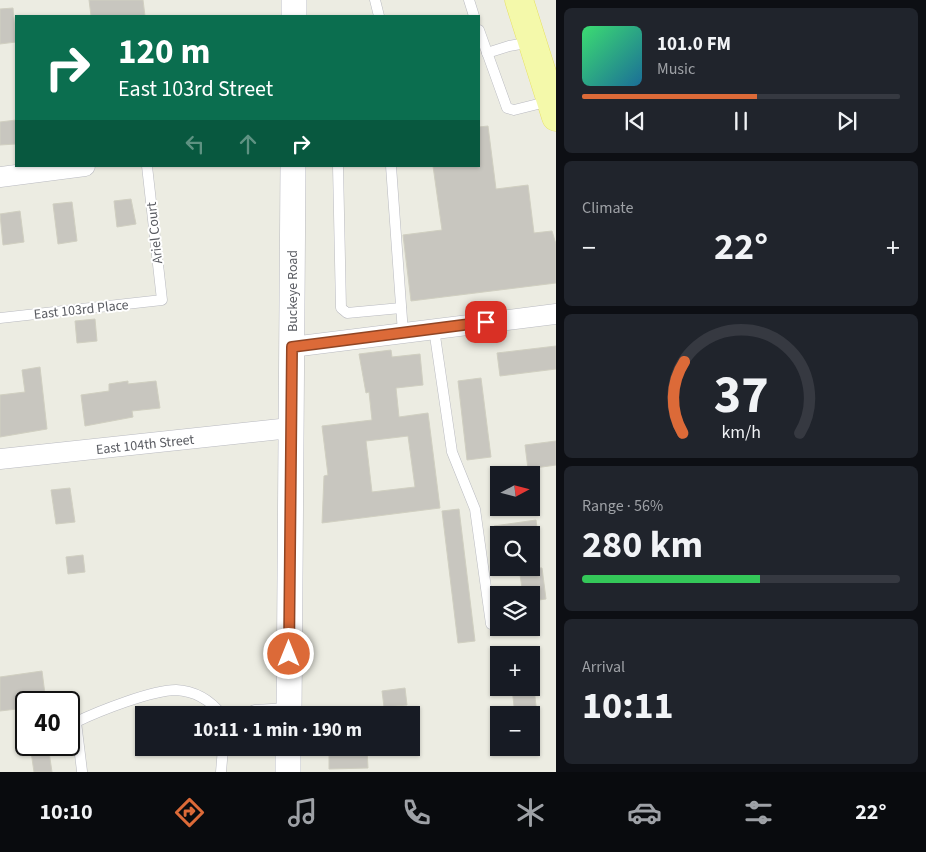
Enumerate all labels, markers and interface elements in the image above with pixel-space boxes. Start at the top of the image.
text: 120 m [118,27,210,77]
text: 101.0 FM [657,31,731,58]
icon: right [35,35,100,100]
text: Music [657,58,695,80]
text: East 103rd Street [118,73,273,105]
icon: previous [621,107,649,135]
icon: pause [727,107,755,135]
icon: next [833,107,861,135]
icon: left [181,130,209,158]
icon: ahead [234,130,262,158]
icon: right [287,130,315,158]
text: Climate [582,197,633,219]
street label: Ariel Court [142,201,168,265]
text: 22° [714,220,768,274]
text: − [582,228,596,268]
text: + [886,228,900,268]
street label: Buckeye Road [283,250,303,332]
street label: East 103rd Place [33,295,130,325]
pin [465,301,507,343]
icon: arrive [472,308,500,336]
text: 37 [714,359,768,433]
text: km/h [721,420,761,445]
street label: East 104th Street [95,430,195,460]
north arrow [490,466,540,516]
map controls [490,466,540,756]
text: Range · 56% [582,495,663,517]
text: 280 km [582,518,703,572]
button: search [490,526,540,576]
button: layers [490,586,540,636]
position arrow [262,627,314,679]
button: + [490,646,540,696]
text: Arrival [582,656,625,678]
text: 10:11 [582,679,674,733]
speed limit sign: 40 [15,691,80,756]
button: − [490,706,540,756]
text: 10:11 · 1 min · 190 m [193,717,362,744]
icon: directions [172,795,207,830]
icon: music [285,795,320,830]
icon: phone [399,795,434,830]
icon: climate [513,795,548,830]
icon: car [627,795,662,830]
icon: filters [741,795,776,830]
text: 10:10 [39,796,93,828]
text: 22° [855,796,886,828]

